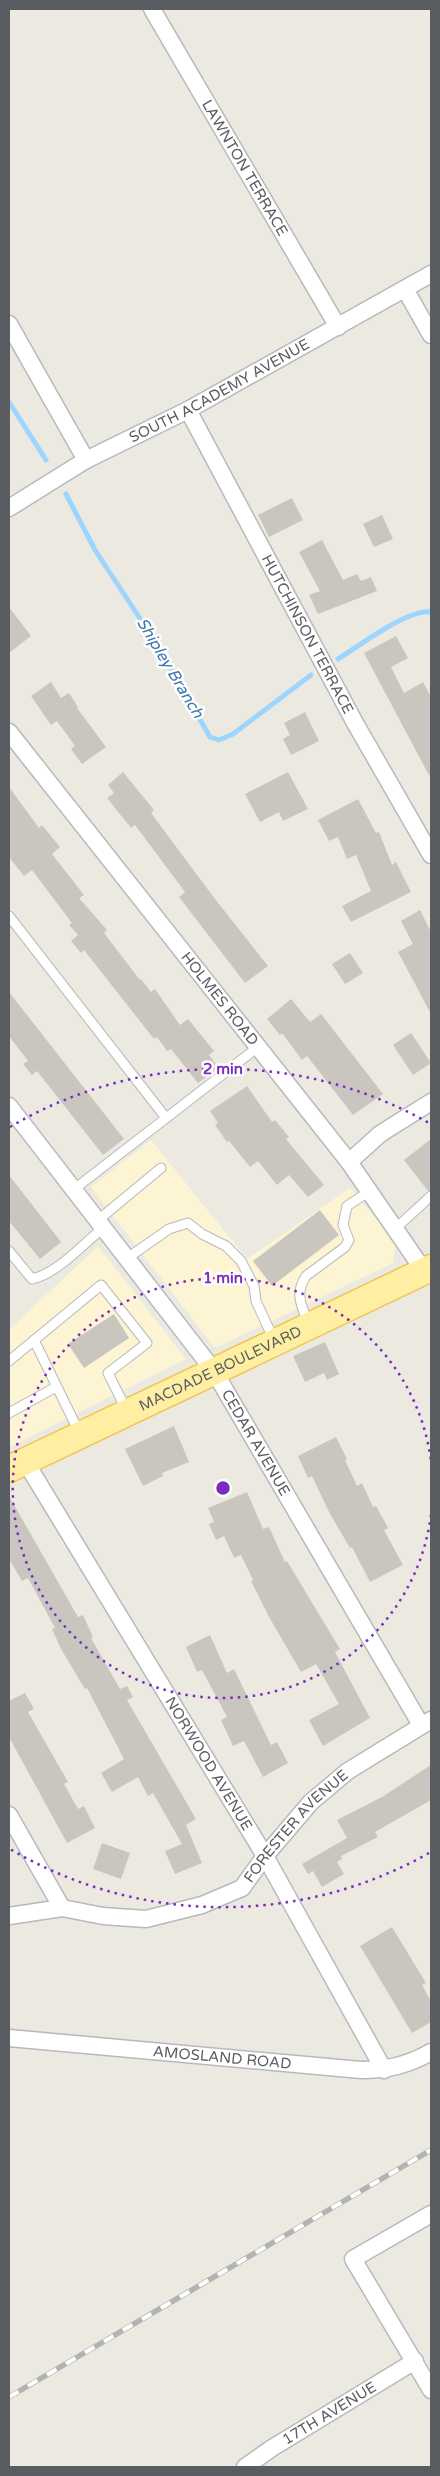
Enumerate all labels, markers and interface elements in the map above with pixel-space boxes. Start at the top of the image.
street label: LAWNTON TERRACE [198,96,292,239]
street label: SOUTH ACADEMY AVENUE [126,335,313,446]
street label: HUTCHINSON TERRACE [258,551,357,717]
water label: Shipley Branch [132,614,208,723]
street label: HOLMES ROAD [177,948,262,1049]
text: 2 min [203,1060,243,1078]
text: 1 min [203,1269,243,1287]
street label: MACDADE BOULEVARD [136,1322,304,1415]
street label: CEDAR AVENUE [218,1386,294,1499]
centre of rings [214,1479,232,1497]
street label: NORWOOD AVENUE [161,1693,256,1834]
street label: FORESTER AVENUE [240,1766,352,1886]
street label: AMOSLAND ROAD [152,2042,292,2073]
street label: 17TH AVENUE [279,2378,380,2449]

